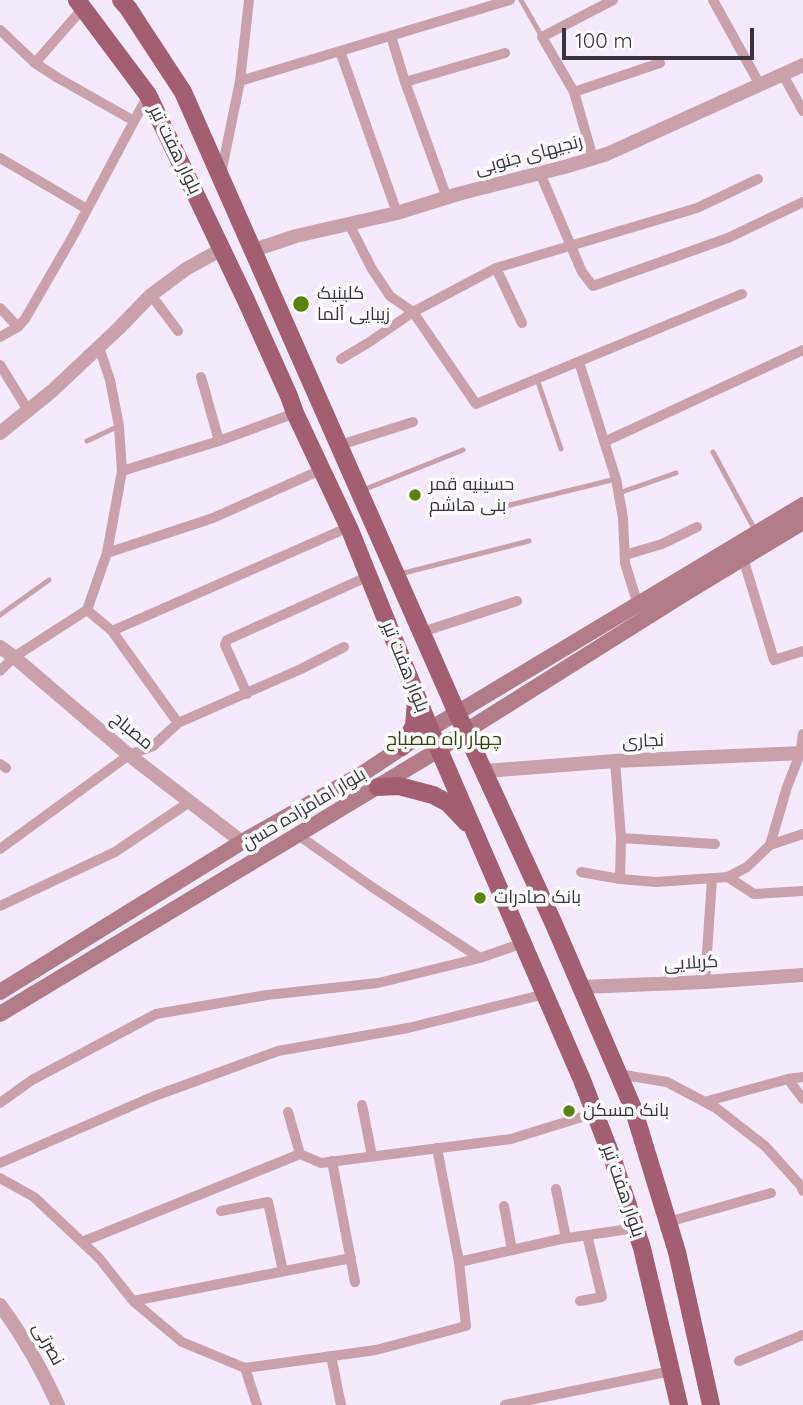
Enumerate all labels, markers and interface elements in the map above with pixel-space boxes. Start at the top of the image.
scale bar [565,14,758,58]
text: 100 m [575,27,633,53]
street label: بلوار هفت تیر [144,102,206,198]
street label: رنجیهای جنوبی [473,130,585,180]
place label: کلینیک زیبایی آلما [317,283,390,326]
marker: کلینیک زیبایی آلما [291,294,311,314]
place label: حسینیه قمر بنی هاشم [429,474,514,516]
marker: حسینیه قمر بنی هاشم [407,487,423,503]
street label: بلوار هفت تیر [377,618,433,716]
street label: مصباح [107,708,157,754]
district label: چهار راه مصباح [386,728,502,750]
street label: نجاری [622,729,664,753]
street label: بلوار امامزاده حسن [238,764,370,854]
place label: بانک صادرات [494,887,581,909]
marker: بانک صادرات [472,890,488,906]
street label: کربلایی [663,951,719,975]
place label: بانک مسکن [583,1100,669,1122]
marker: بانک مسکن [561,1103,577,1119]
street label: بلوار هفت تیر [597,1142,649,1240]
street label: نصرتی [27,1319,69,1369]

